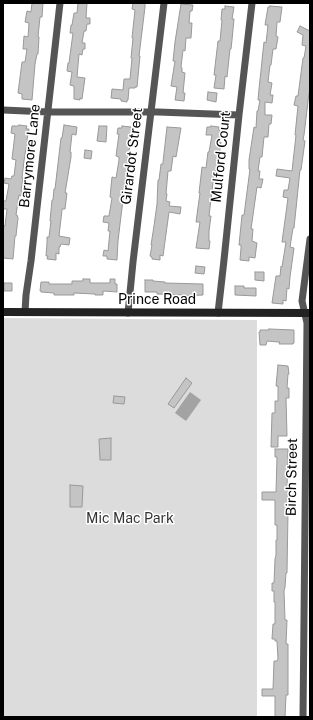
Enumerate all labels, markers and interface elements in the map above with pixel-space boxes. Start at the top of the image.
street label: Barrymore Lane [16,103,44,209]
street label: Girardot Street [118,106,146,206]
street label: Mulford Court [208,111,234,203]
street label: Prince Road [118,292,196,308]
street label: Birch Street [283,438,301,516]
park label: Mic Mac Park [86,511,174,527]

